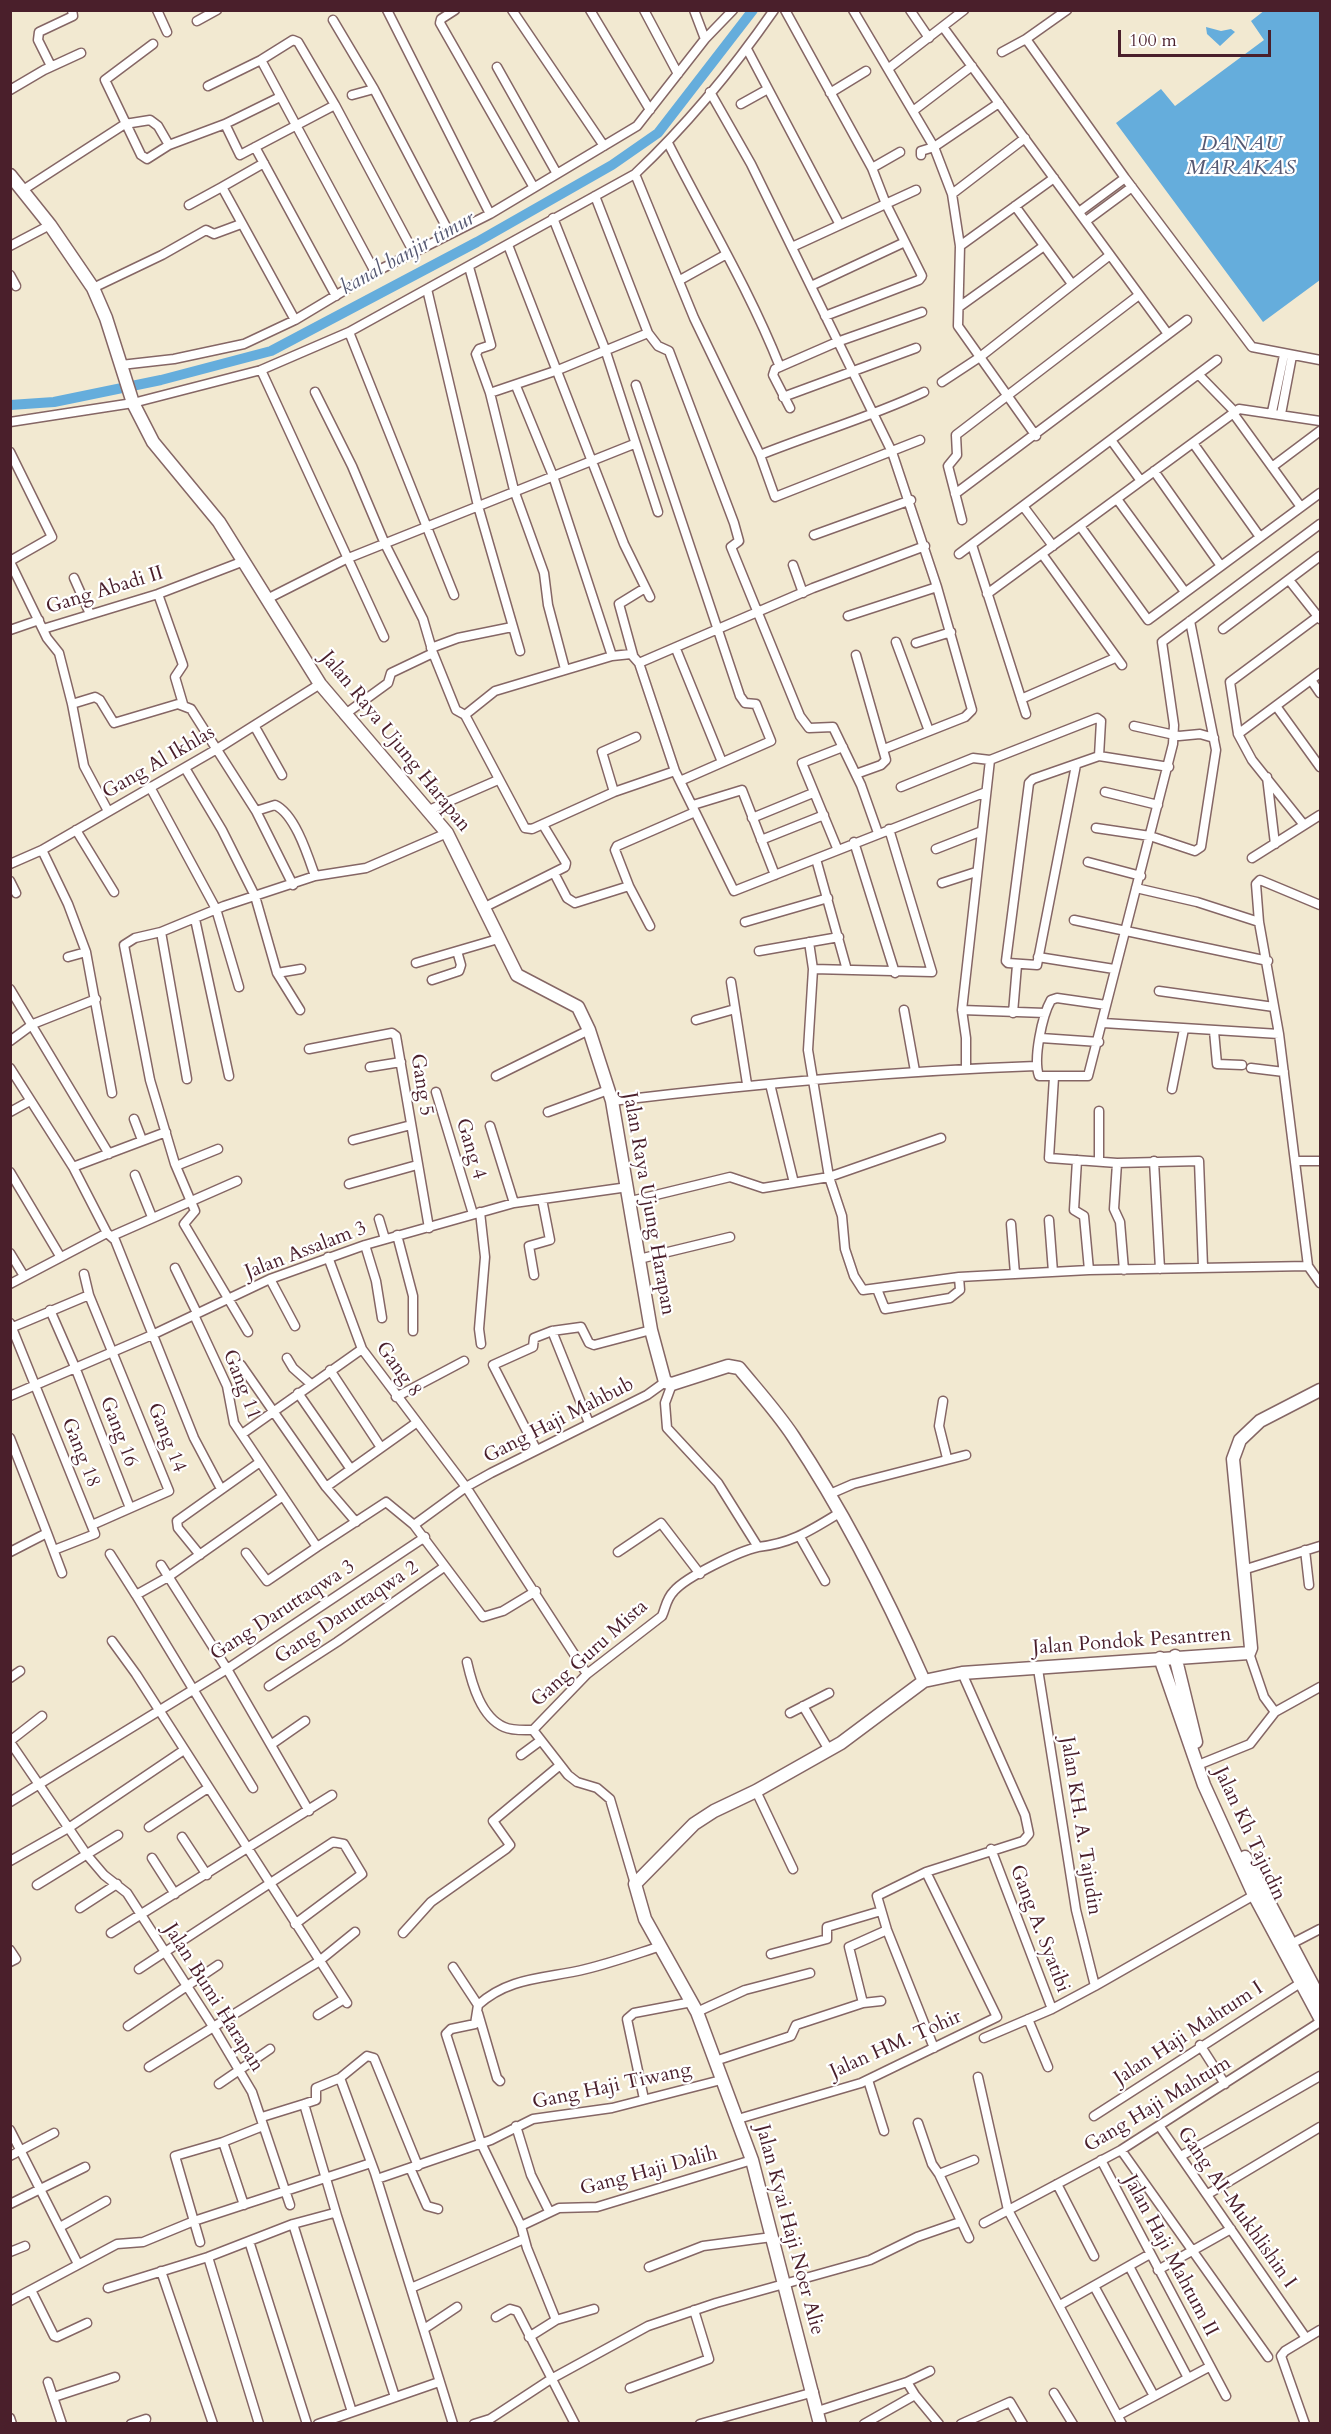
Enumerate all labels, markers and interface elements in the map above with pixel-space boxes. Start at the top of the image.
scale bar [1121,18,1274,56]
text: 100 m [1129,28,1177,53]
water label: DANAU MARAKAS [1186,132,1296,182]
water label: kanal banjir timur [337,207,479,301]
street label: Gang Abadi II [43,562,167,620]
street label: Jalan Raya Ujung Harapan [315,647,475,837]
street label: Gang Al Ikhlas [98,721,220,805]
street label: Gang 5 [404,1052,438,1118]
street label: Jalan Raya Ujung Harapan [617,1091,679,1317]
street label: Gang 4 [449,1116,491,1182]
street label: Jalan Assalam 3 [242,1217,370,1285]
street label: Gang 8 [370,1338,426,1402]
street label: Gang 11 [217,1347,265,1423]
street label: Gang Haji Mahbub [480,1373,638,1469]
street label: Gang 16 [94,1394,142,1470]
street label: Gang 14 [141,1400,191,1476]
street label: Gang 18 [55,1415,105,1491]
street label: Gang Daruttaqwa 3 [206,1555,360,1667]
street label: Gang Daruttaqwa 2 [271,1556,423,1670]
street label: Gang Guru Mista [527,1595,653,1713]
street label: Jalan Pondok Pesantren [1032,1623,1232,1661]
street label: Jalan KH. A. Tajudin [1054,1735,1106,1917]
street label: Jalan Kh Tajudin [1208,1763,1290,1905]
street label: Gang A. Syatibi [1004,1862,1074,1996]
street label: Jalan Bumi Harapan [158,1919,268,2077]
street label: Jalan Haji Mahtum I [1110,1977,1268,2091]
street label: Jalan HM. Tohir [827,2005,965,2085]
street label: Gang Haji Mahtum [1080,2052,1236,2158]
street label: Gang Haji Tiwang [530,2058,694,2116]
street label: Jalan Kyai Haji Noer Alie [749,2122,829,2338]
street label: Gang AI-Mukhlishin I [1171,2123,1301,2293]
street label: Gang Haji Dalih [578,2142,720,2202]
street label: Jalan Haji Mahtum II [1117,2171,1223,2341]

